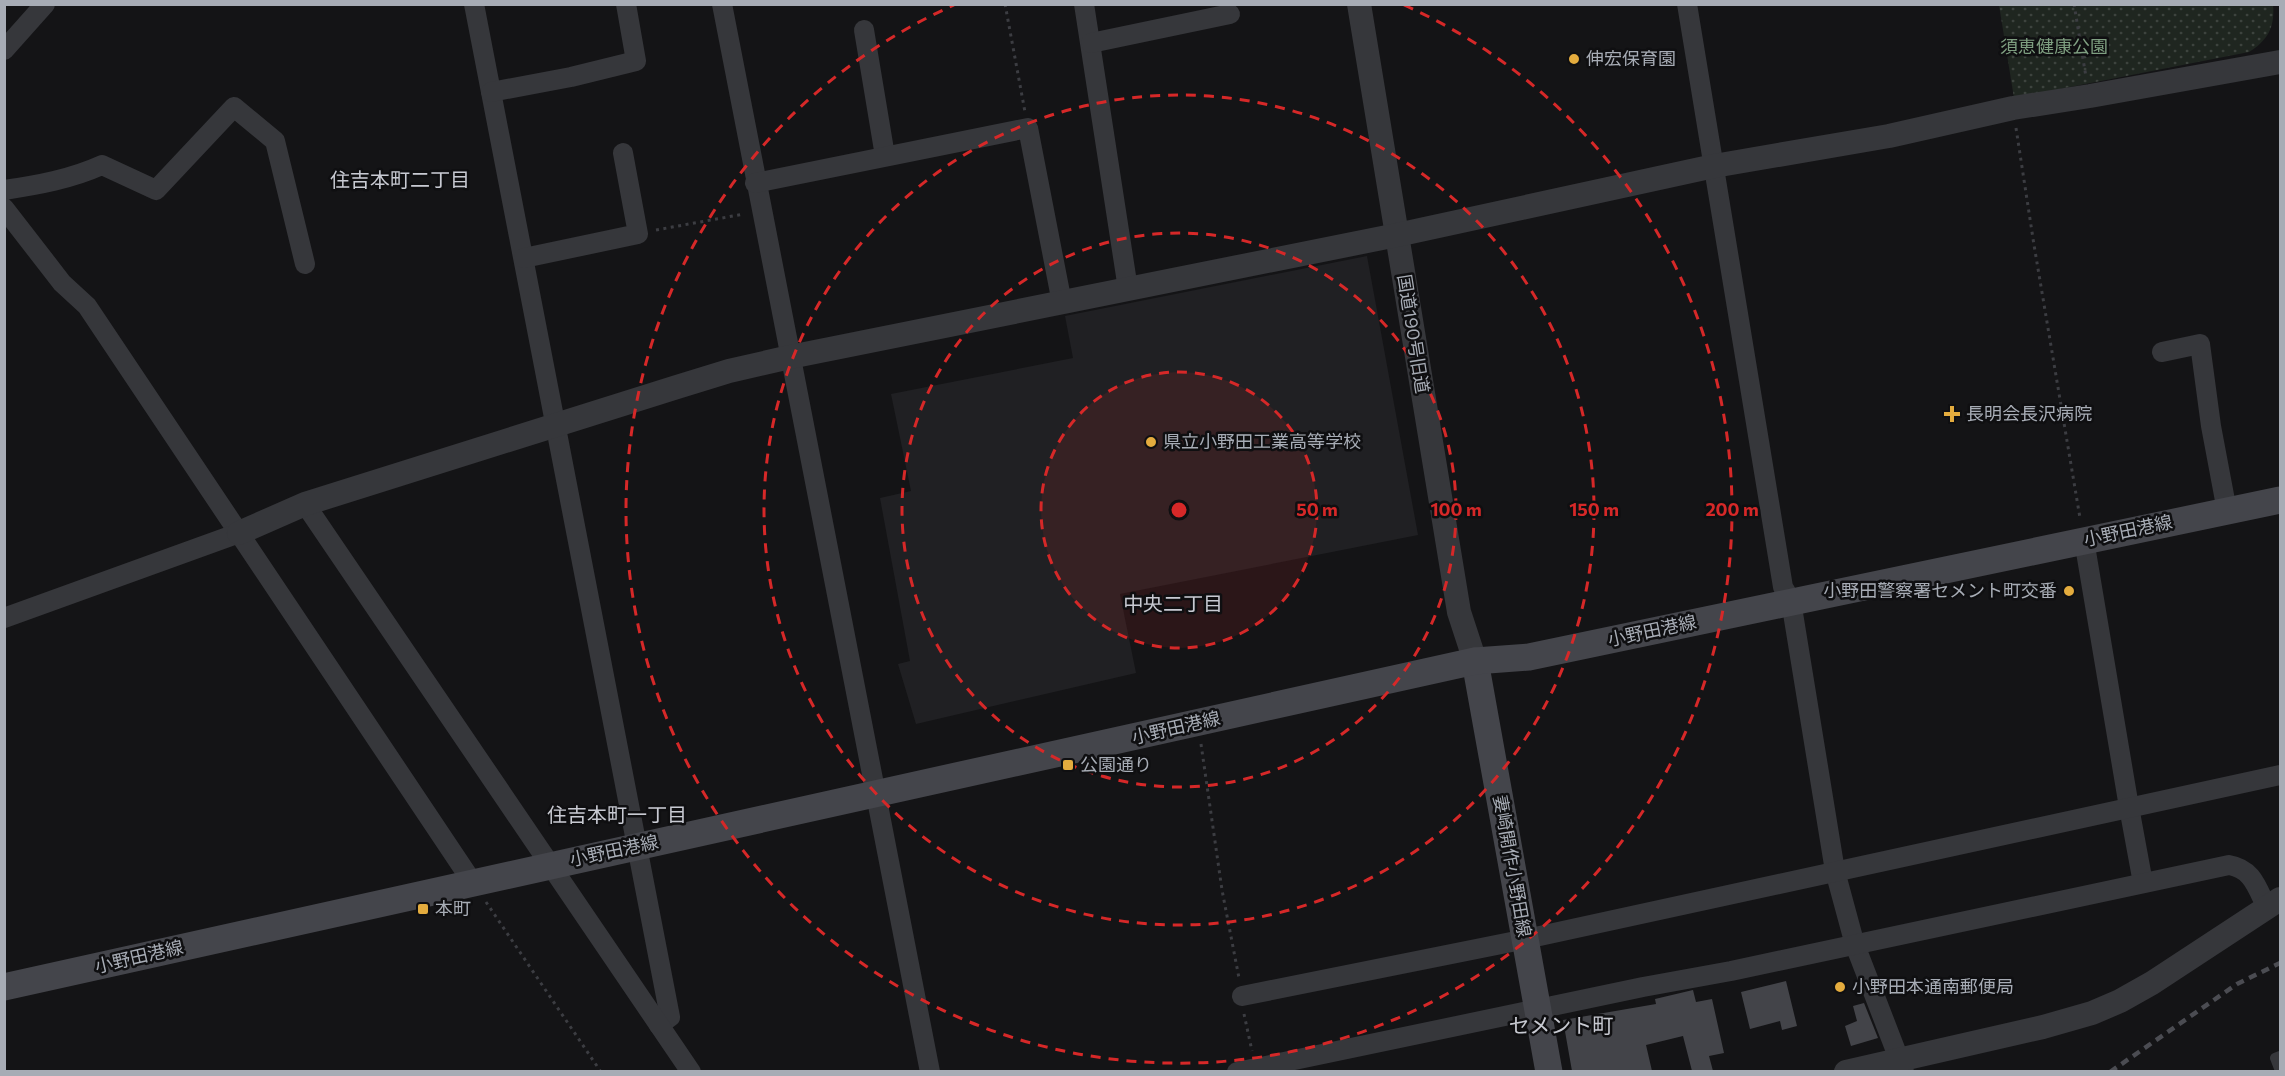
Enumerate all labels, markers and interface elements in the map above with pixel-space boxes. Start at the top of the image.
park label: 須恵健康公園 [2000,35,2108,57]
place label: 伸宏保育園 [1586,47,1676,69]
marker: 伸宏保育園 [1567,52,1581,66]
district label: 住吉本町二丁目 [330,167,470,191]
street label: 国道190号旧道 [1394,273,1434,395]
place label: 長明会長沢病院 [1966,402,2092,424]
marker: 長明会長沢病院 [1943,405,1961,423]
place label: 県立小野田工業高等学校 [1163,430,1361,452]
marker: 県立小野田工業高等学校 [1144,435,1158,449]
text: 50 m [1296,498,1338,520]
text: 100 m [1430,498,1482,520]
text: 150 m [1569,498,1619,520]
text: 200 m [1705,498,1759,520]
centre of rings [1169,500,1189,520]
street label: 小野田港線 [2081,510,2174,550]
place label: 小野田警察署セメント町交番 [1823,579,2057,601]
marker: 小野田警察署セメント町交番 [2062,584,2076,598]
district label: 中央二丁目 [1123,591,1223,615]
street label: 小野田港線 [1605,610,1698,650]
street label: 小野田港線 [1129,706,1222,748]
place label: 公園通り [1080,753,1152,775]
marker: 公園通り [1061,758,1075,772]
street label: 妻崎開作小野田線 [1490,793,1536,939]
district label: 住吉本町一丁目 [547,802,687,826]
street label: 小野田港線 [567,830,660,870]
place label: 本町 [435,897,471,919]
marker: 本町 [416,902,430,916]
street label: 小野田港線 [92,935,185,977]
place label: 小野田本通南郵便局 [1852,975,2014,997]
marker: 小野田本通南郵便局 [1833,980,1847,994]
district label: セメント町 [1509,1012,1613,1037]

